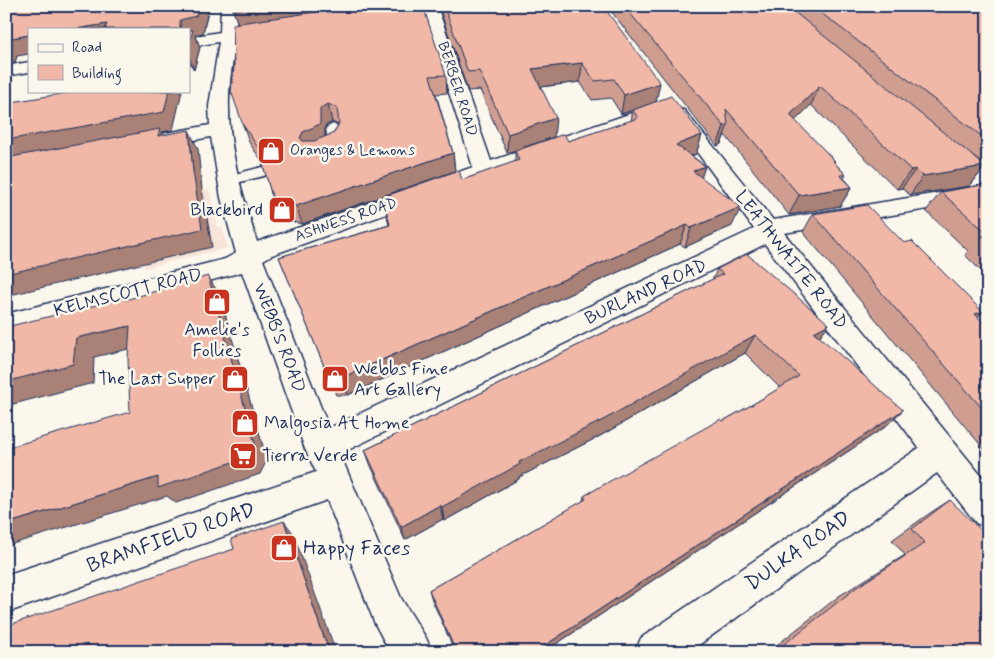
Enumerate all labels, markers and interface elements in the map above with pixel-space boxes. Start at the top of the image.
legend [28,28,190,92]
text: Road [72,38,102,58]
street label: BERBER ROAD [432,39,482,139]
text: Building [72,64,122,85]
shop icon: Oranges & Lemons [256,136,286,166]
place label: Oranges & Lemons [290,141,415,162]
street label: LEATHWAITE ROAD [729,186,853,334]
street label: ASHNESS ROAD [292,193,400,247]
shop icon: Blackbird [267,195,297,225]
place label: Blackbird [190,198,263,222]
street label: BURLAND ROAD [581,253,711,331]
street label: KELMSCOTT ROAD [51,263,205,323]
street label: WEBB'S ROAD [247,280,311,396]
shop icon: Amelie's Follies [202,287,232,317]
place label: Amelie's Follies [184,318,250,363]
place label: Webbs Fine Art Gallery [354,357,448,402]
shop icon: The Last Supper [220,364,250,394]
shop icon: Webbs Fine Art Gallery [320,364,350,394]
place label: The Last Supper [98,367,216,391]
shop icon: Malgosia At Home [230,408,260,438]
place label: Malgosia At Home [264,411,410,436]
supermarket icon: Tierra Verde [228,441,258,471]
place label: Tierra Verde [262,444,358,468]
street label: BRAMFIELD ROAD [83,496,259,580]
street label: DULKA ROAD [740,504,856,598]
shop icon: Happy Faces [269,533,299,563]
place label: Happy Faces [303,534,410,562]

